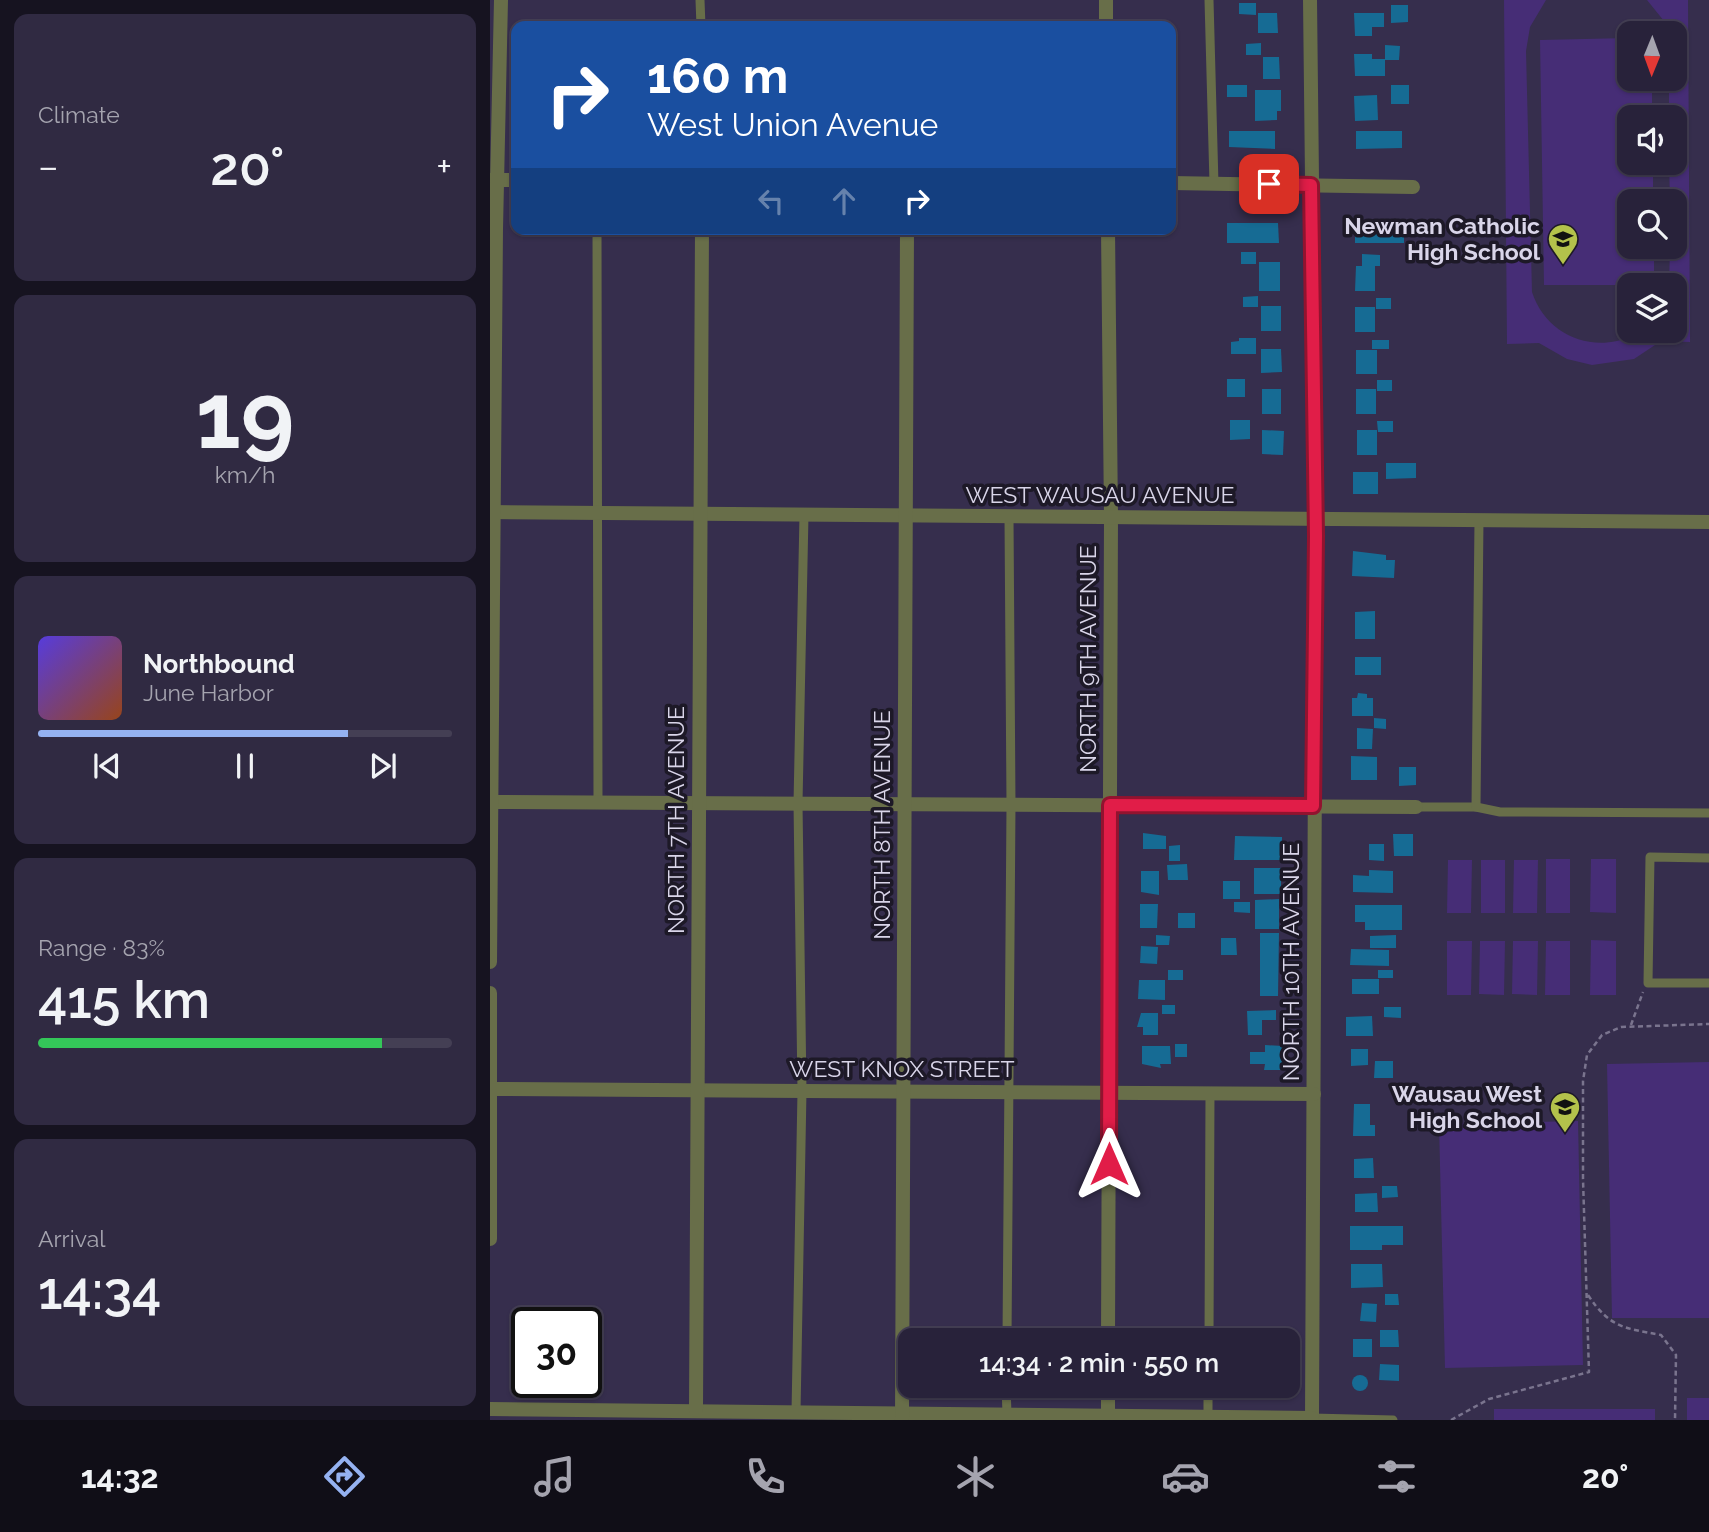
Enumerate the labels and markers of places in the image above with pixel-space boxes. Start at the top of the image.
pin [1239,154,1299,214]
place label: Newman Catholic High School [1344,212,1541,265]
school or university icon: Newman Catholic High School [1546,222,1580,266]
place label: Wausau West High School [1392,1080,1543,1133]
school or university icon: Wausau West High School [1548,1090,1582,1134]

